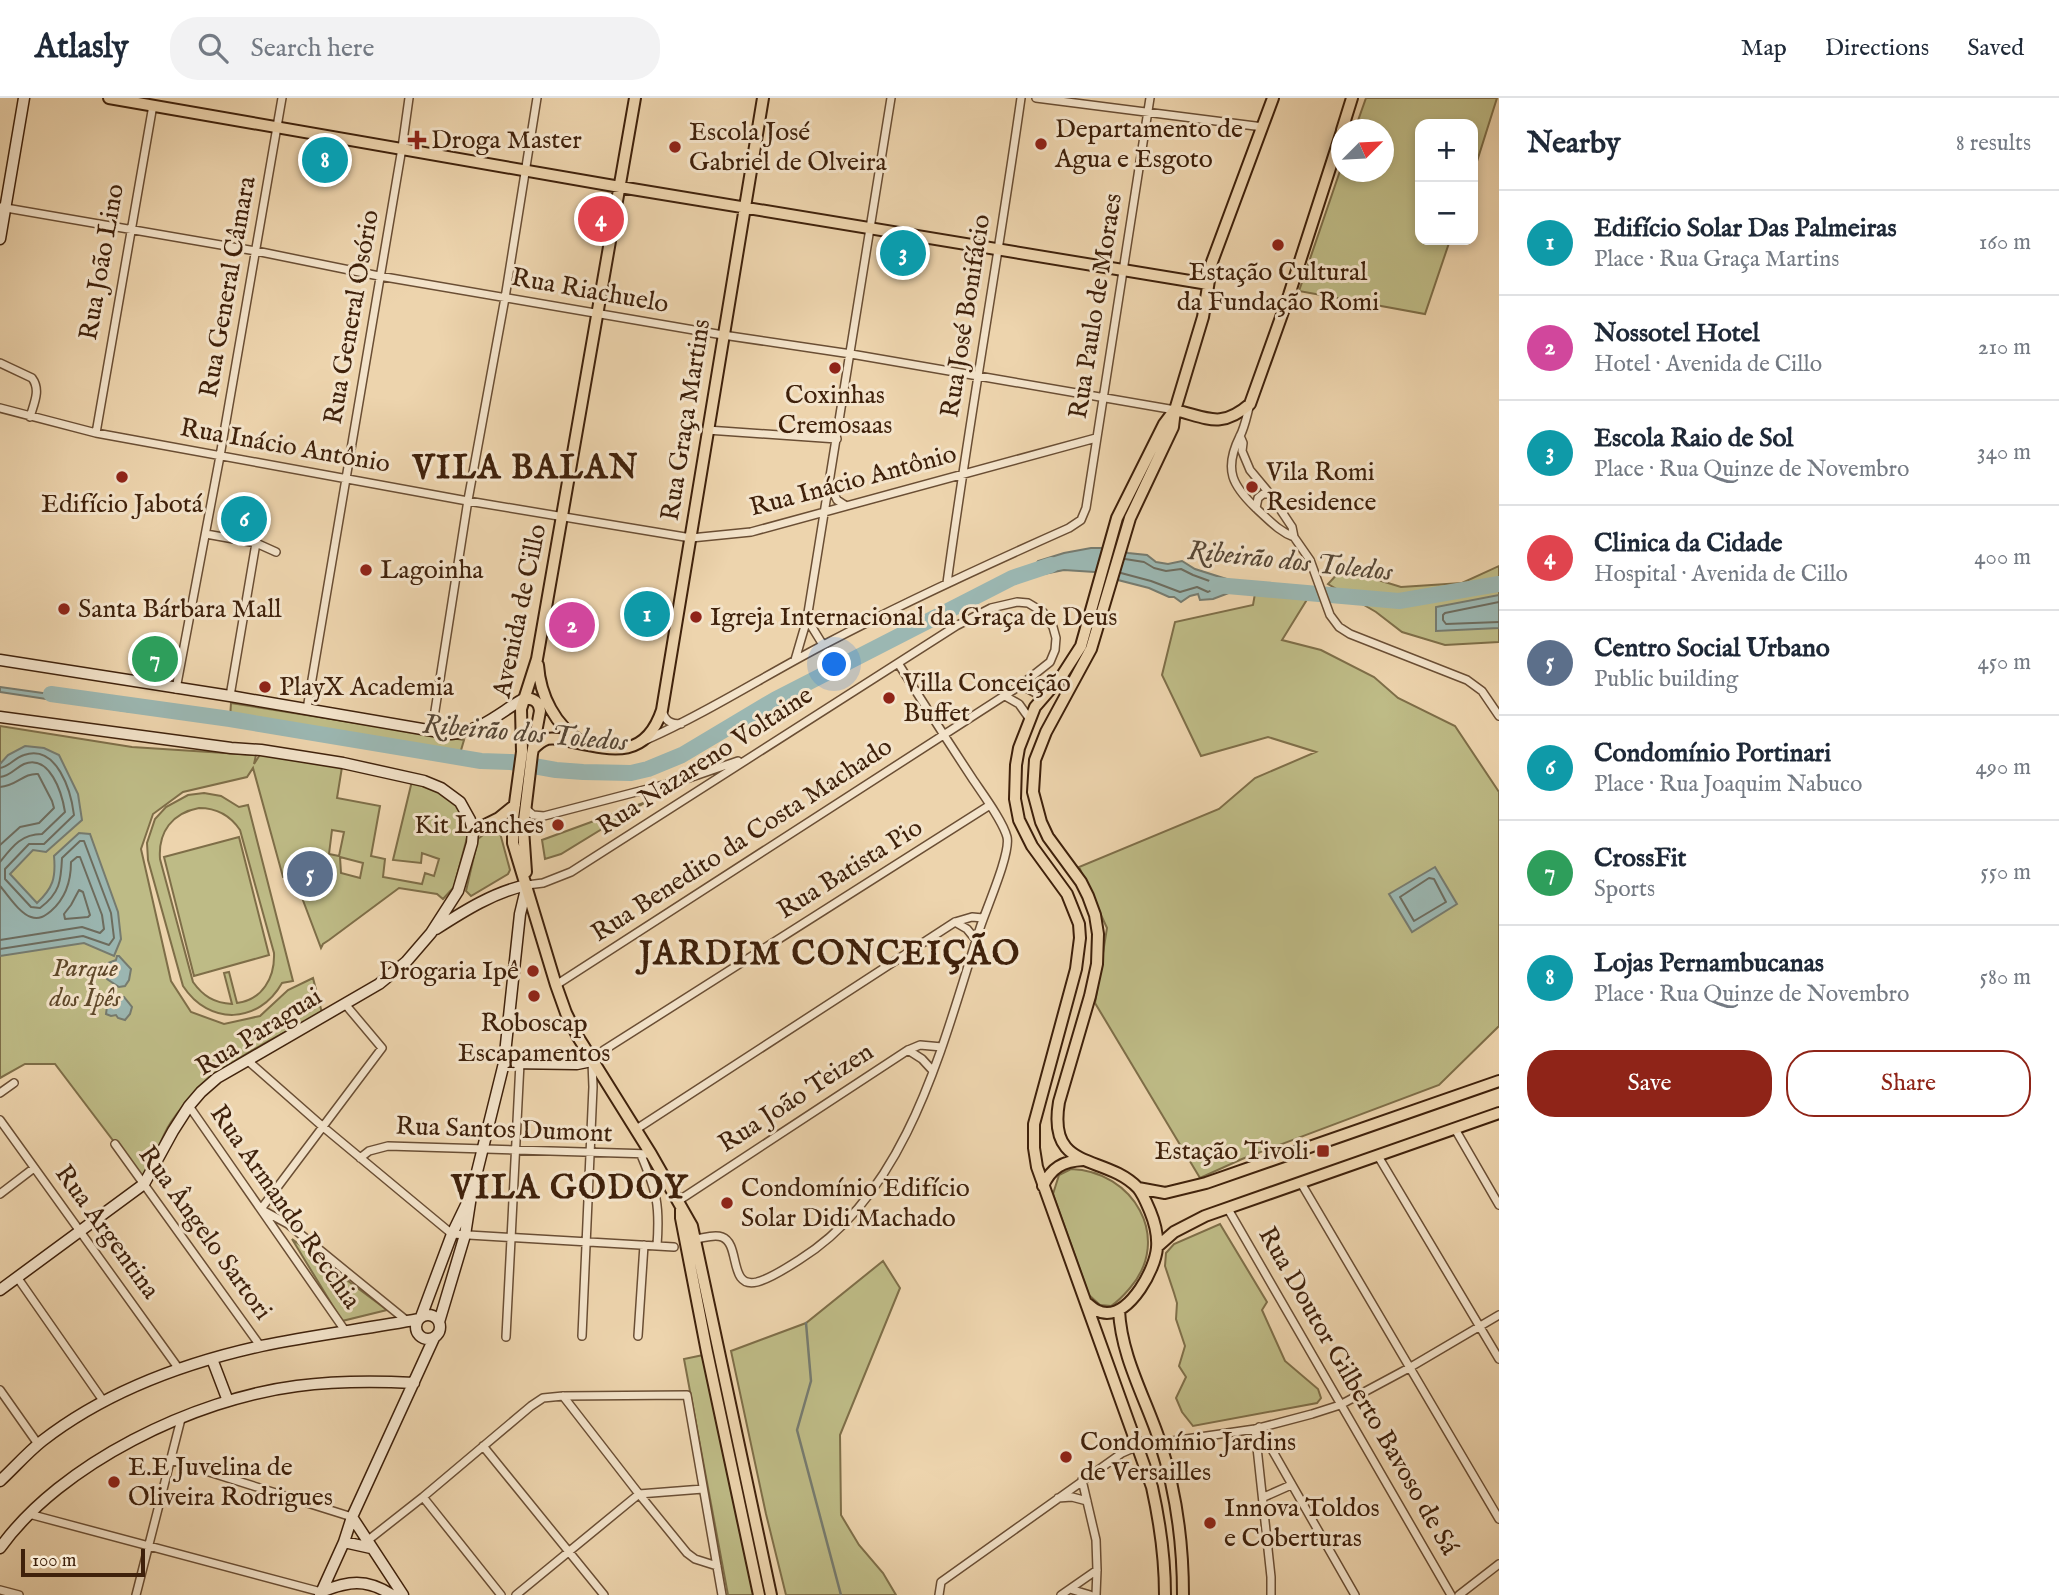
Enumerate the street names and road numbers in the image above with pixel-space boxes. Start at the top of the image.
street label: Rua General Câmara [192,173,264,400]
street label: Rua João Lino [72,181,132,343]
street label: Rua Paulo de Moraes [1062,191,1130,421]
street label: Rua General Osório [317,207,387,427]
street label: Rua José Bonifácio [934,212,998,420]
street label: Rua Riachuelo [509,261,671,321]
street label: Rua Graça Martins [654,317,718,523]
street label: Rua Inácio Antônio [177,411,393,481]
street label: Rua Inácio Antônio [746,438,960,524]
street label: Avenida de Cillo [485,521,555,702]
street label: Rua Nazareno Voltaine [591,679,819,843]
street label: Rua Benedito da Costa Machado [585,730,899,950]
street label: Rua Batista Pio [771,811,929,927]
street label: Rua Paraguai [190,980,328,1084]
street label: Rua João Teizen [712,1036,880,1160]
street label: Rua Armando Recchia [202,1098,368,1316]
street label: Rua Santos Dumont [395,1110,613,1150]
street label: Rua Ângelo Sartori [131,1139,279,1327]
street label: Rua Argentina [47,1158,167,1306]
street label: Rua Doutor Gilberto Bavoso de Sá [1250,1221,1466,1562]

